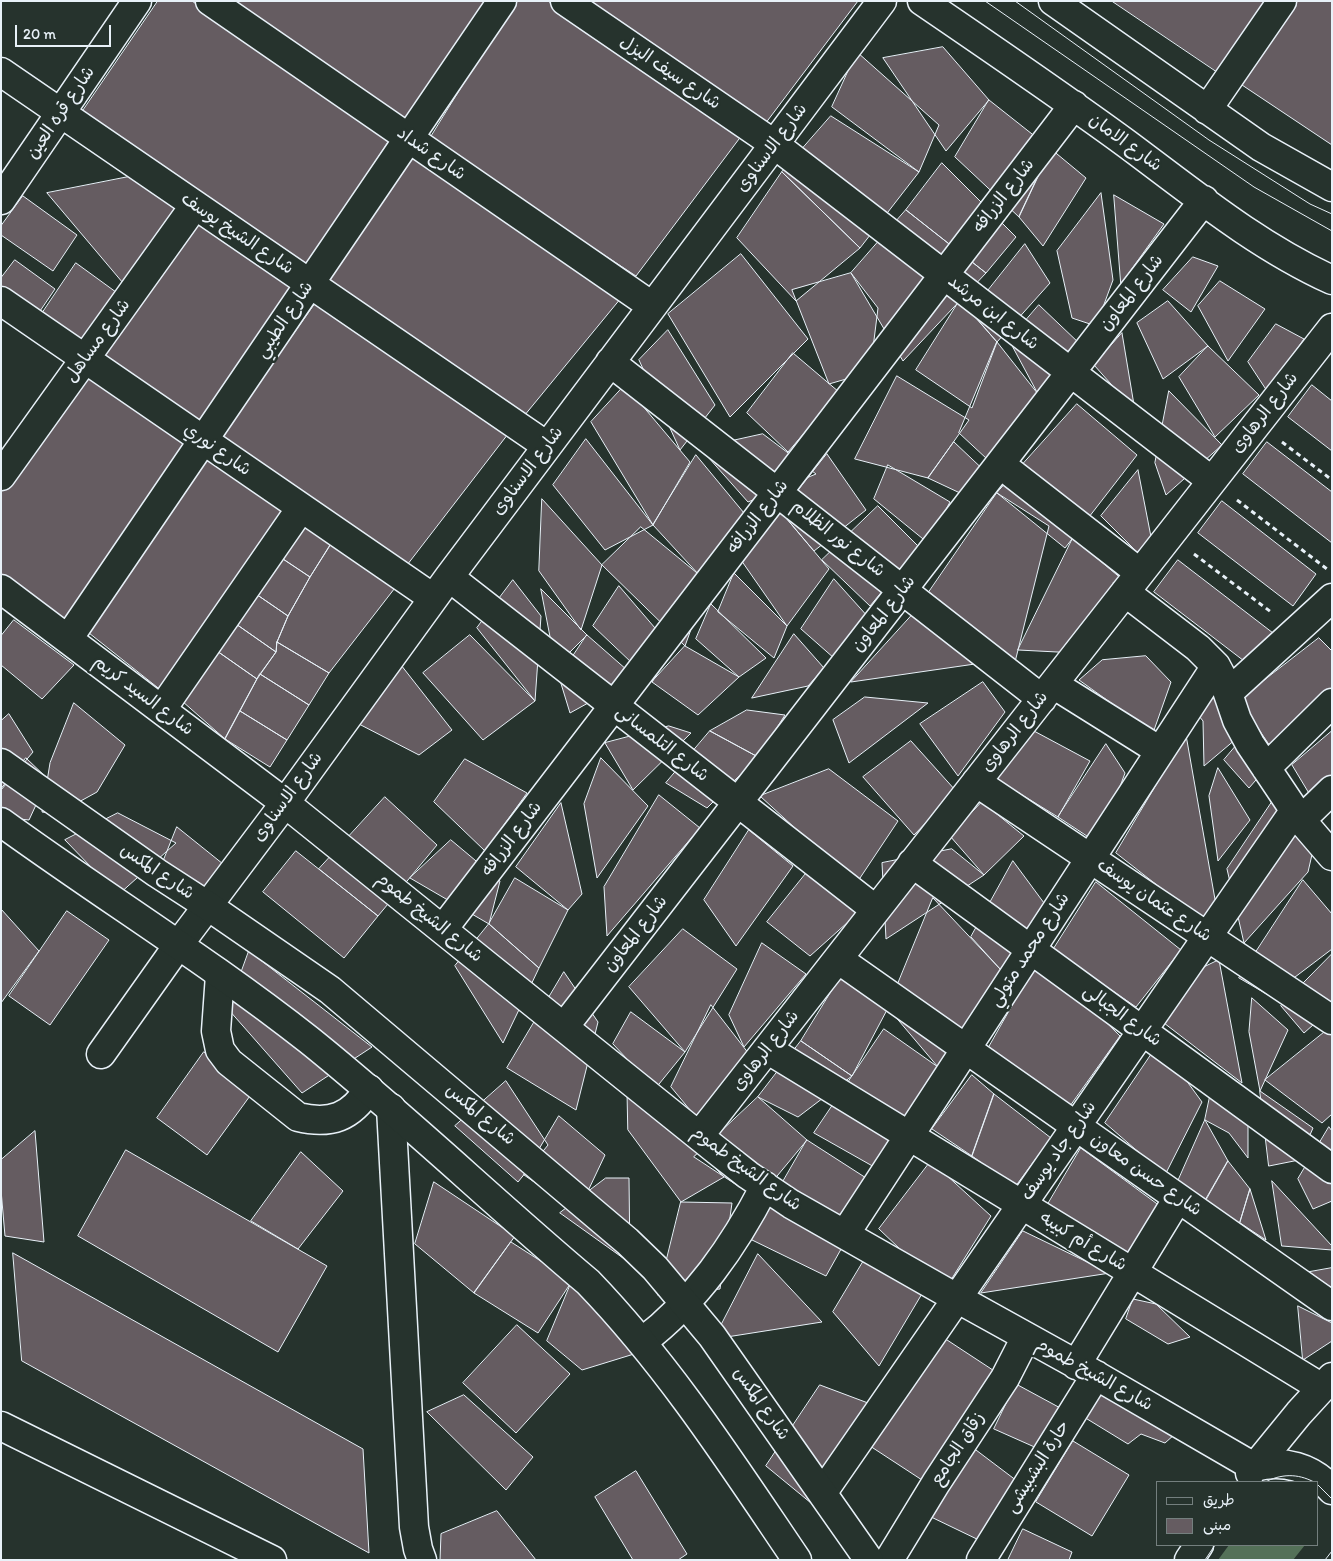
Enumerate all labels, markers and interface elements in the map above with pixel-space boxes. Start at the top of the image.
scale bar [18,15,114,47]
text: 20 m [23,25,56,43]
street label: شارع سيف اليزل [615,31,725,115]
street label: شارع قره العين [22,62,100,164]
street label: شارع الاسناوى [732,99,812,197]
street label: شارع الامان [1084,109,1166,177]
street label: شارع شداد [392,122,470,186]
street label: شارع الزرافه [968,155,1040,237]
street label: شارع الشيخ يوسف [176,188,298,280]
street label: شارع المعاون [1095,250,1169,336]
street label: شارع ابن مرشد [943,271,1043,355]
street label: شارع الطيبي [251,277,319,363]
street label: شارع مساهل [60,295,136,387]
street label: شارع الرهاوى [1227,368,1303,458]
street label: شارع نوري [179,419,255,481]
street label: شارع الاسناوى [488,422,568,520]
street label: شارع الزرافه [722,476,794,558]
street label: شارع نور الظلام [787,496,889,582]
street label: شارع المعاون [847,571,921,657]
street label: شارع السيد كريم [88,651,198,741]
street label: شارع الرهاوى [977,687,1053,777]
street label: شارع التلمسانى [611,701,713,787]
street label: شارع الاسناوى [248,748,328,846]
street label: شارع الزرافه [477,797,547,881]
street label: شارع المكس [116,839,198,905]
street label: شارع عثمان يوسف [1093,855,1215,947]
street label: شارع الشيخ طموم [371,868,487,968]
street label: شارع محمد متولي [985,889,1075,1011]
street label: شارع المعاون [599,891,673,977]
street label: شارع الجبالى [1078,980,1166,1052]
street label: شارع الرهاوى [728,1006,804,1096]
street label: شارع المكس [441,1079,519,1151]
street label: شارع جاد يوسف [1017,1097,1101,1205]
street label: شارع الشيخ طموم [687,1122,805,1216]
street label: شارع حسن معاون [1086,1129,1206,1221]
street label: شارع أم كبيبه [1035,1207,1131,1277]
street label: شارع الشيخ طموم [1032,1334,1156,1416]
street label: شارع المكس [728,1363,794,1445]
street label: زقاق الجامع [926,1408,990,1490]
street label: حارة البشبيشى [1001,1417,1075,1517]
legend [1156,1481,1318,1546]
text: طريق [1203,1491,1235,1509]
text: مبنى [1203,1516,1231,1534]

